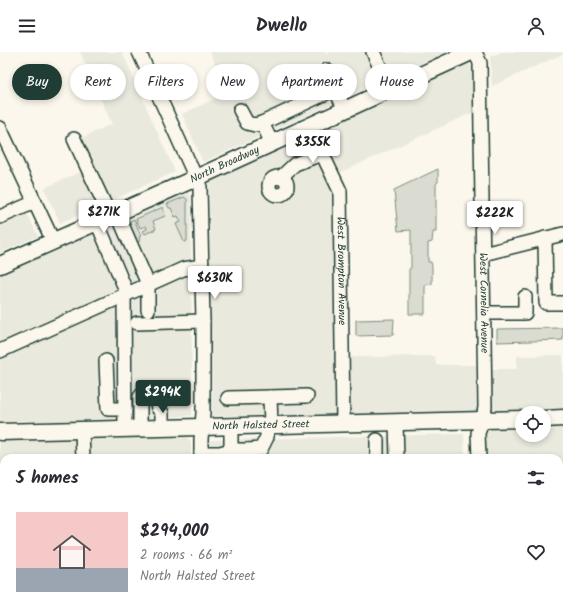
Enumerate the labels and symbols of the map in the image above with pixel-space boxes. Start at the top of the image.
pin: $355K [285,130,341,164]
street label: North Broadway [187,141,263,189]
pin: $271K [76,200,132,234]
pin: $222K [467,201,523,235]
street label: West Brompton Avenue [331,217,351,325]
street label: West Cornelia Avenue [474,253,493,353]
pin: $630K [187,266,243,300]
pin: $294K [135,380,191,414]
street label: North Halsted Street [212,415,311,436]

